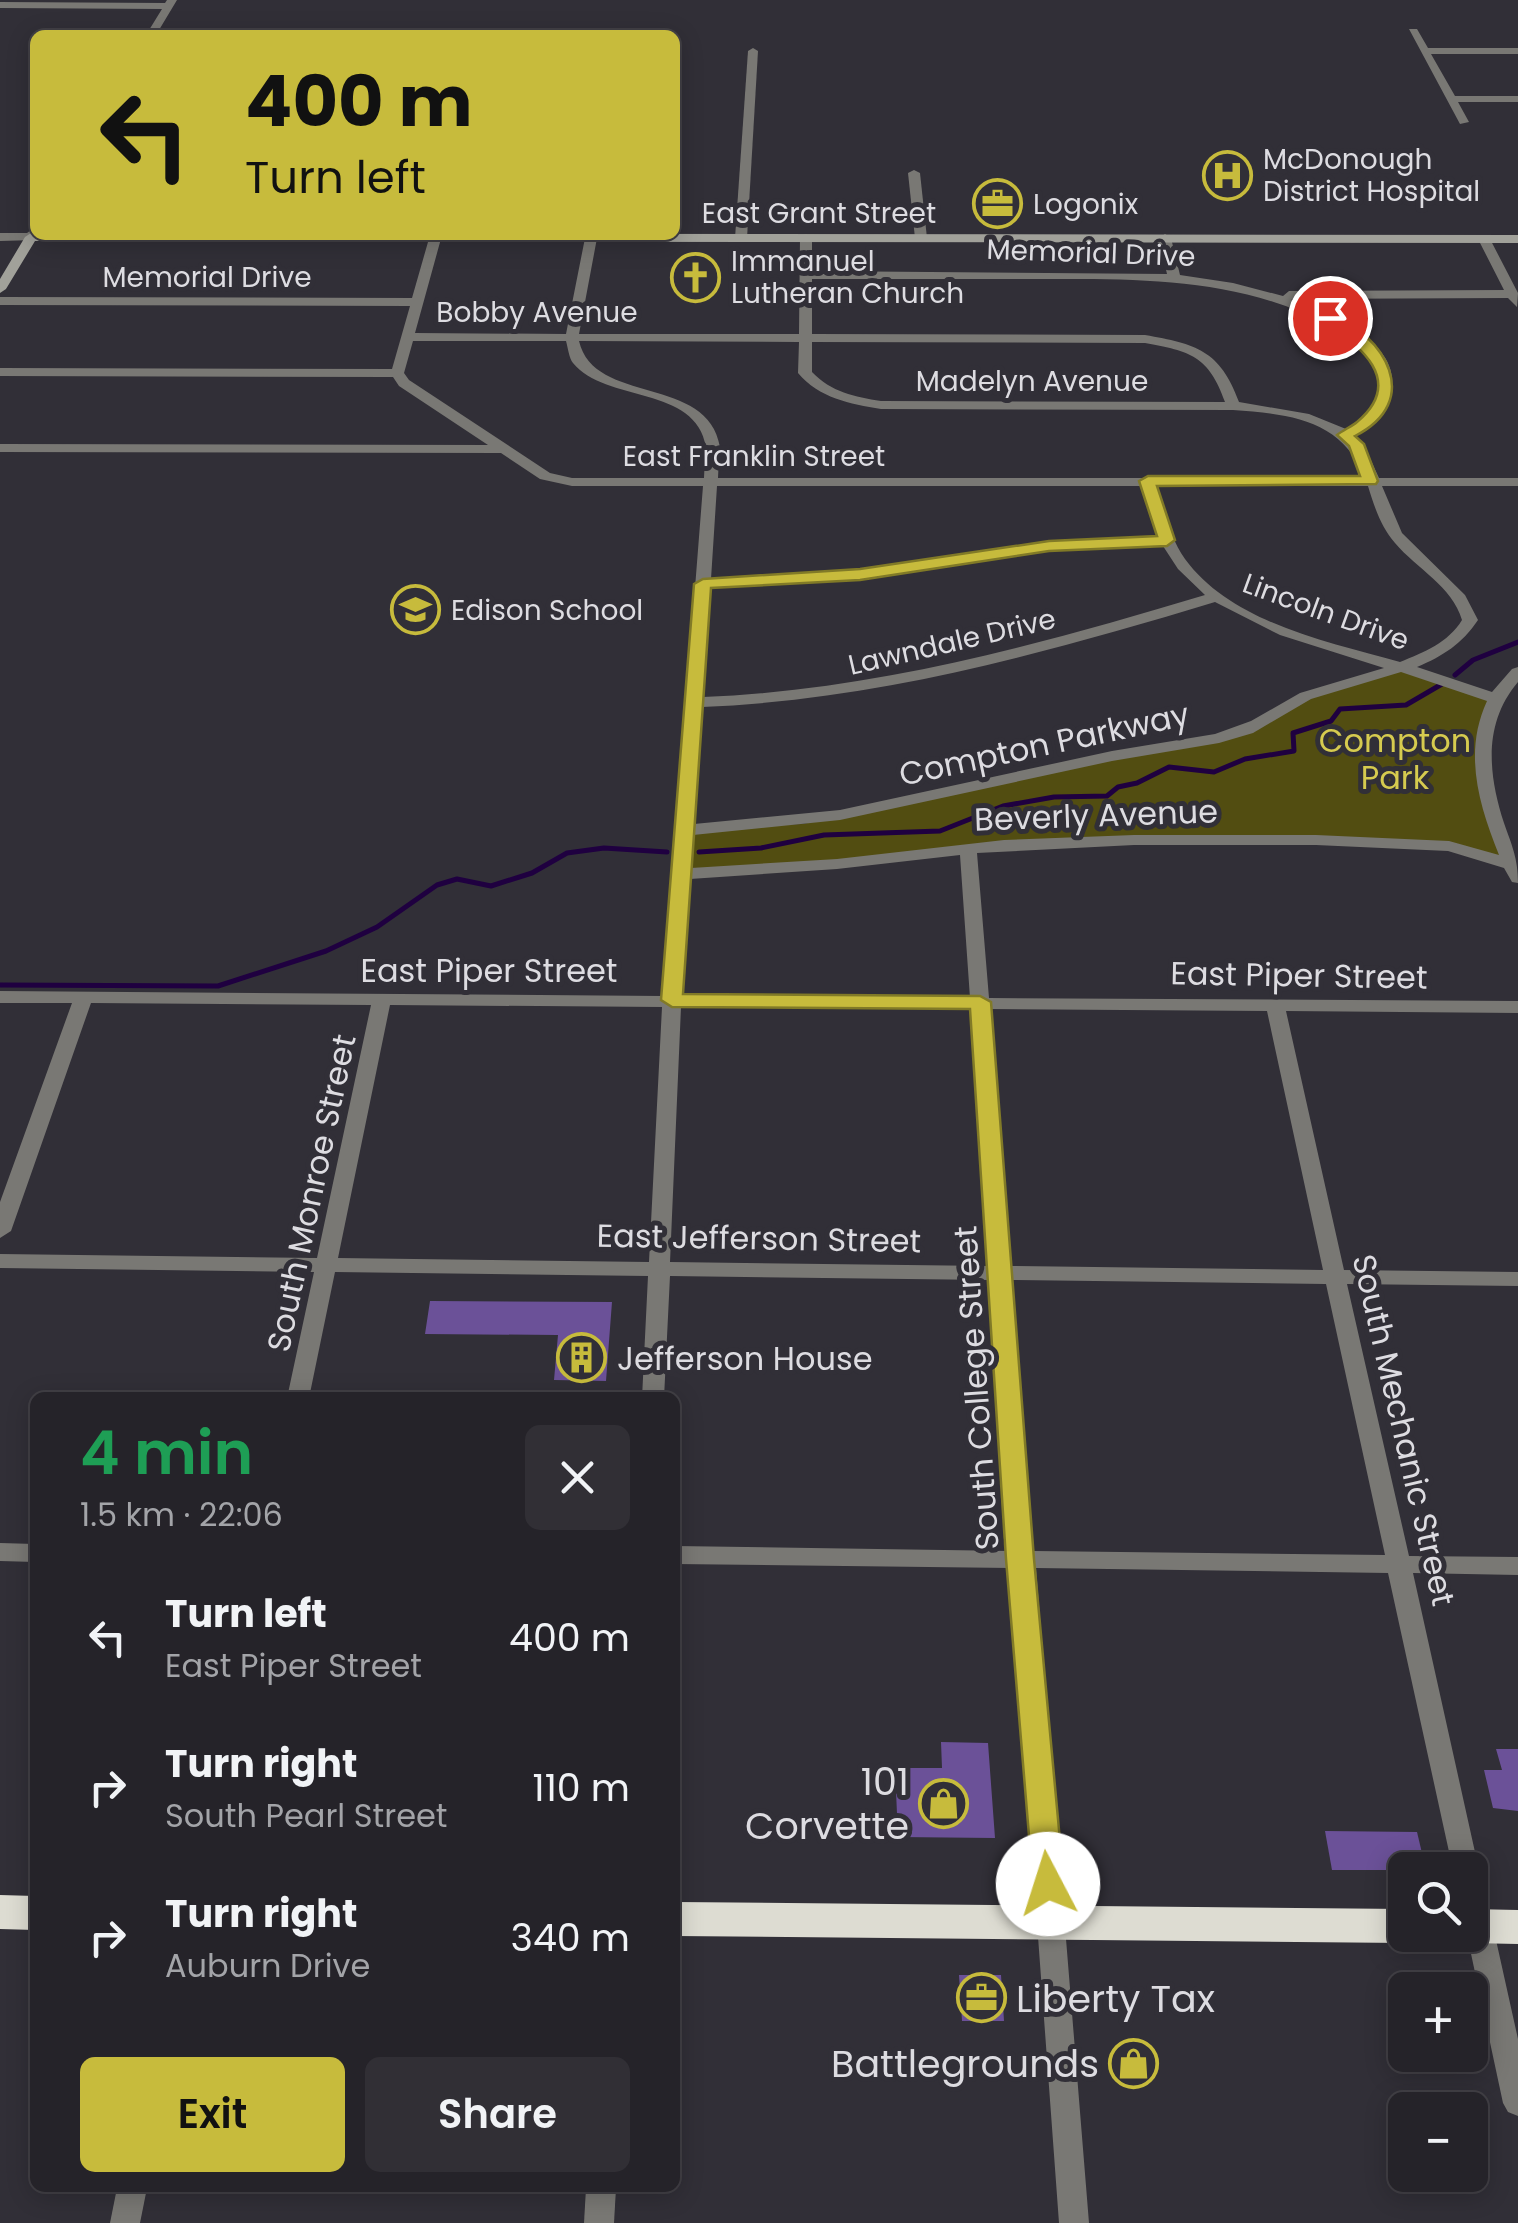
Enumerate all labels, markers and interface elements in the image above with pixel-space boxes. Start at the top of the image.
text: 400 m [245,52,473,151]
icon: left [80,70,210,200]
place label: McDonough District Hospital [1263,140,1480,211]
text: Turn left [245,146,426,209]
hospital icon: McDonough District Hospital [1202,149,1254,201]
office icon: Logonix [972,178,1024,230]
place label: Logonix [1033,185,1139,224]
street label: East Grant Street [702,194,936,233]
street label: Memorial Drive [986,230,1196,276]
place label: Immanuel Lutheran Church [731,242,964,313]
church icon: Immanuel Lutheran Church [670,251,722,303]
street label: Memorial Drive [102,258,312,297]
pin [1288,276,1373,361]
icon: arrive [1303,291,1358,346]
street label: Bobby Avenue [436,293,638,332]
street label: Madelyn Avenue [916,362,1148,401]
street label: East Franklin Street [623,437,885,476]
street label: Lincoln Drive [1237,564,1415,660]
school or university icon: Edison School [390,584,442,636]
place label: Edison School [451,591,643,630]
street label: Lawndale Drive [844,599,1060,685]
street label: Compton Parkway [895,691,1193,797]
park label: Compton Park [1319,718,1471,800]
street label: Beverly Avenue [973,788,1219,842]
street label: East Piper Street [361,948,618,993]
street label: East Piper Street [1170,950,1428,1000]
street label: South Monroe Street [255,1030,367,1356]
street label: East Jefferson Street [596,1213,922,1263]
street label: South College Street [942,1224,1010,1552]
street label: South Mechanic Street [1342,1250,1466,1610]
building icon: Jefferson House [556,1332,608,1384]
place label: Jefferson House [617,1336,873,1381]
text: 4 min [80,1411,253,1495]
button: close [525,1425,630,1530]
text: 1.5 km · 22:06 [80,1492,283,1537]
text: Turn left [165,1587,327,1640]
icon: left [80,1610,135,1665]
text: 400 m [509,1611,630,1664]
text: East Piper Street [165,1643,422,1688]
text: Turn right [165,1737,357,1790]
place label: 101 Corvette [745,1755,909,1852]
icon: right [80,1760,135,1815]
text: 110 m [533,1761,630,1814]
shop icon: 101 Corvette [918,1777,970,1829]
text: South Pearl Street [165,1793,447,1838]
position arrow [996,1832,1100,1936]
map controls [1388,1852,1488,2192]
button: search [1388,1852,1488,1952]
text: Turn right [165,1887,357,1940]
icon: right [80,1910,135,1965]
text: 340 m [511,1911,630,1964]
text: Auburn Drive [165,1943,370,1988]
office icon: Liberty Tax [955,1972,1007,2024]
place label: Liberty Tax [1016,1972,1215,2025]
button: + [1388,1972,1488,2072]
place label: Battlegrounds [831,2037,1099,2090]
shop icon: Battlegrounds [1108,2037,1160,2089]
button: Exit [80,2057,345,2172]
button: Share [365,2057,630,2172]
button: − [1388,2092,1488,2192]

